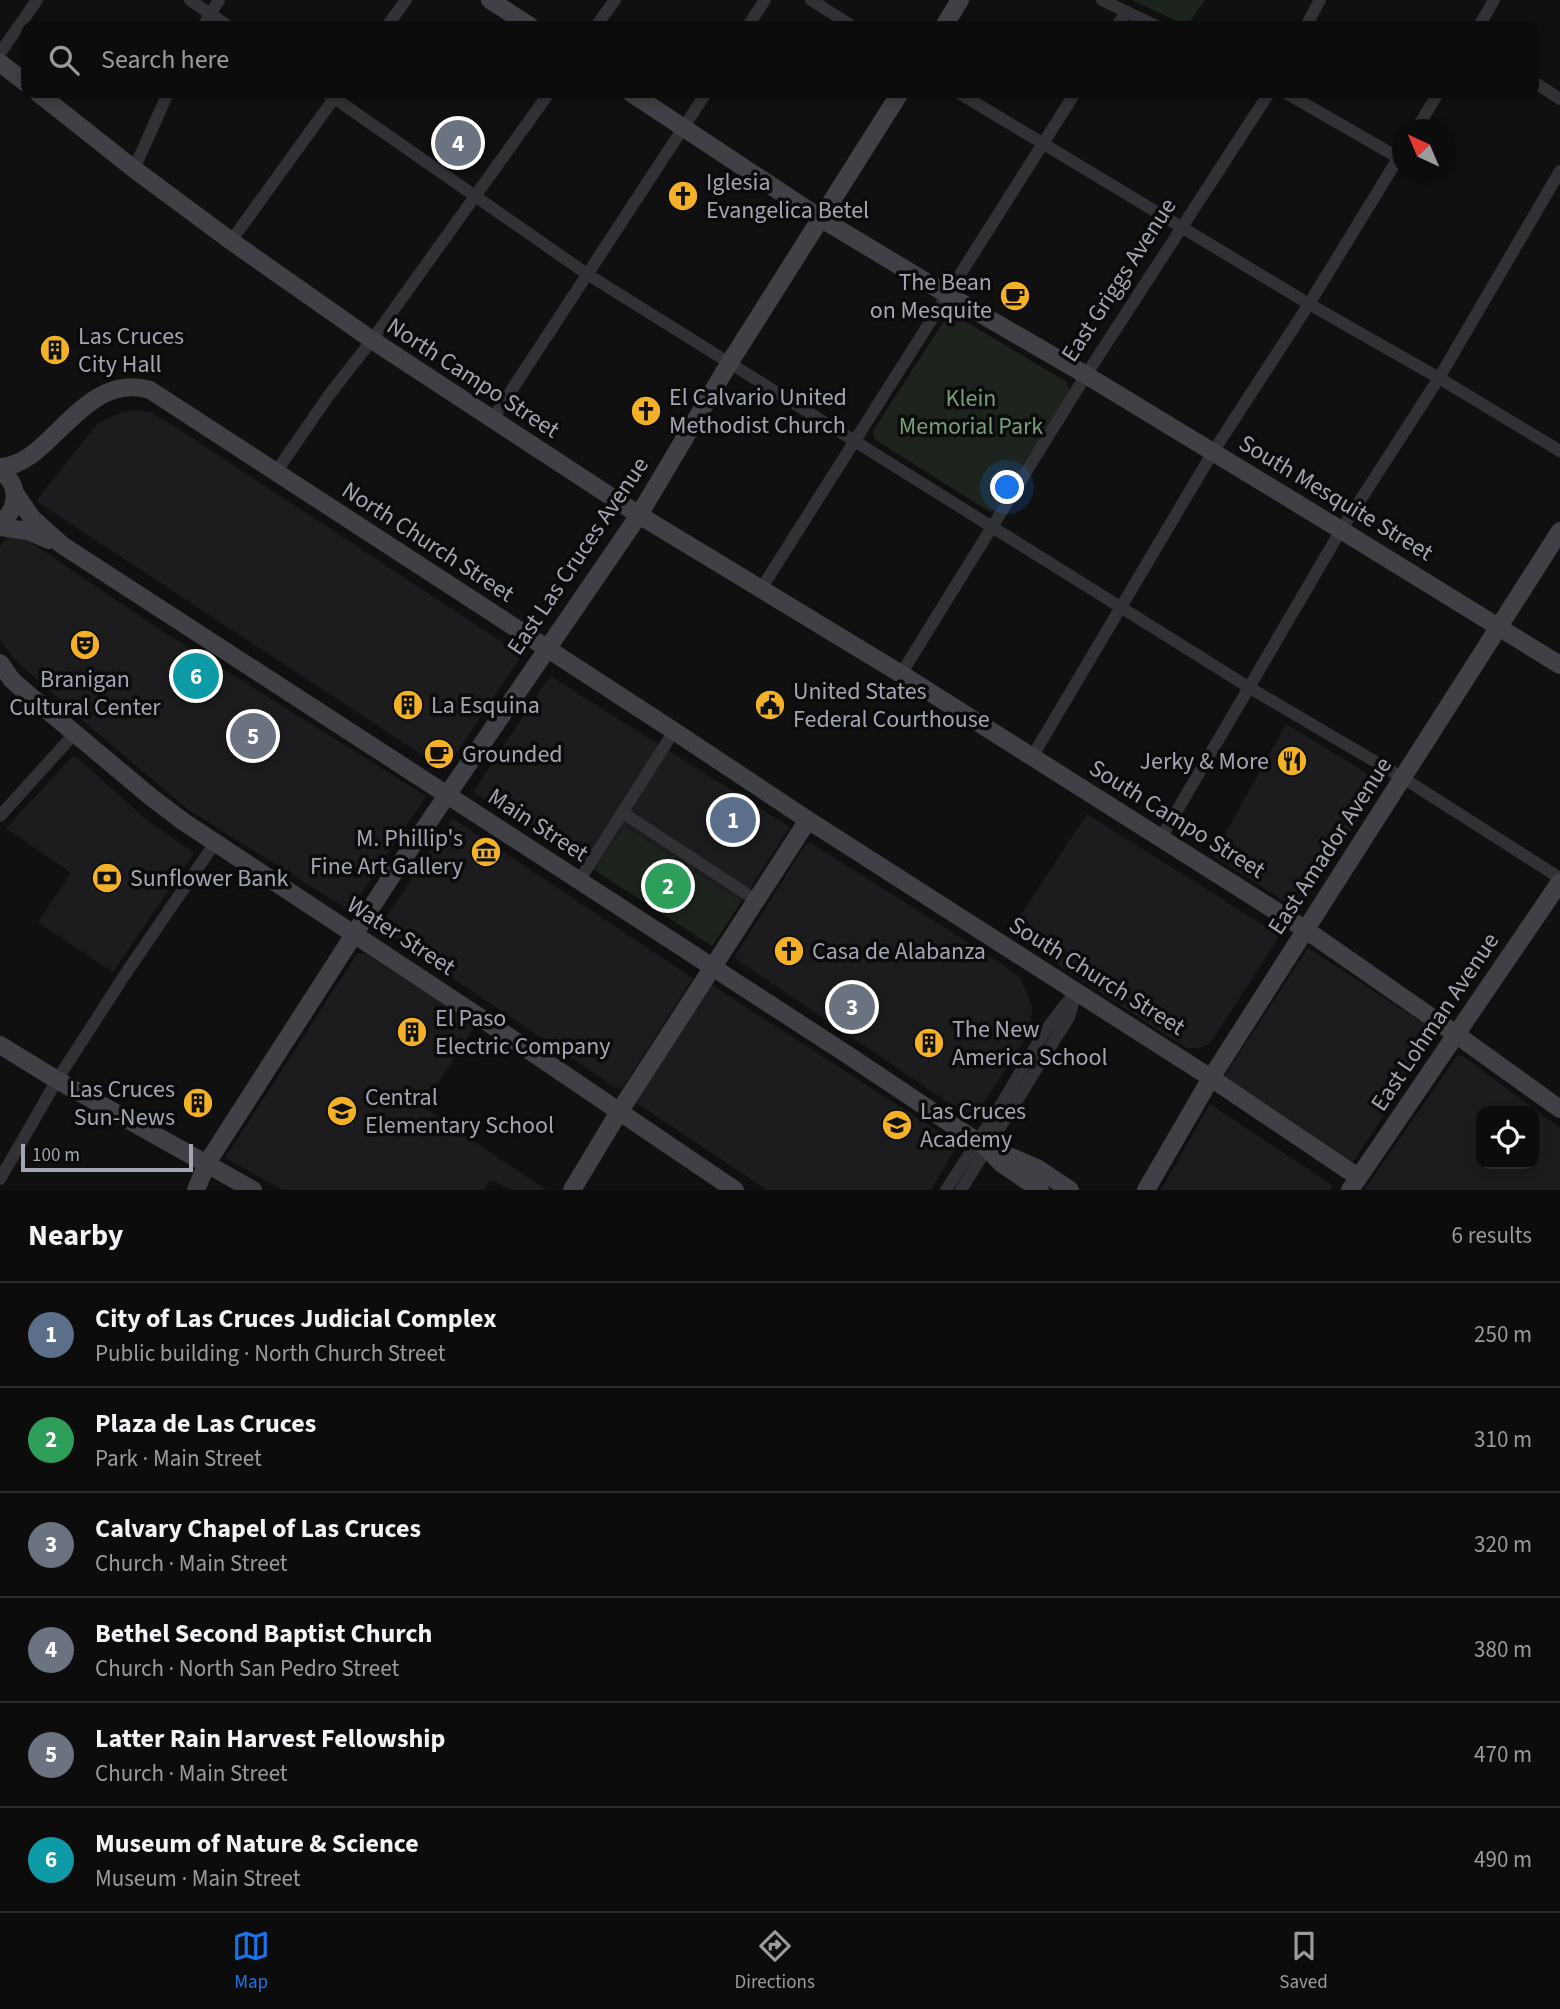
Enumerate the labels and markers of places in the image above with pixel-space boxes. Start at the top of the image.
pin: 4 [435,117,481,169]
place label: Iglesia Evangelica Betel [706,165,869,228]
church icon: Iglesia Evangelica Betel [666,179,700,213]
place label: The Bean on Mesquite [870,265,992,328]
cafe icon: The Bean on Mesquite [998,279,1032,313]
place label: Las Cruces City Hall [78,319,184,382]
building icon: Las Cruces City Hall [38,333,72,367]
place label: El Calvario United Methodist Church [669,380,847,443]
church icon: El Calvario United Methodist Church [629,394,663,428]
theatre icon: Branigan Cultural Center [68,628,102,662]
pin: 6 [173,650,219,702]
place label: Branigan Cultural Center [9,662,161,725]
place label: United States Federal Courthouse [793,674,990,737]
building icon: La Esquina [391,688,425,722]
place label: La Esquina [431,688,540,723]
public building icon: United States Federal Courthouse [753,688,787,722]
pin: 5 [230,710,276,762]
cafe icon: Grounded [422,737,456,771]
place label: Grounded [462,737,563,772]
place label: Jerky & More [1140,744,1269,779]
restaurant icon: Jerky & More [1275,744,1309,778]
pin: 1 [710,794,756,846]
place label: M. Phillip's Fine Art Gallery [310,821,463,884]
museum icon: M. Phillip's Fine Art Gallery [469,835,503,869]
pin: 2 [645,860,691,912]
bank icon: Sunflower Bank [90,861,124,895]
place label: Sunflower Bank [130,861,289,896]
church icon: Casa de Alabanza [772,934,806,968]
place label: Casa de Alabanza [812,934,986,969]
pin: 3 [829,981,875,1033]
place label: El Paso Electric Company [435,1001,611,1064]
place label: The New America School [952,1012,1108,1075]
building icon: El Paso Electric Company [395,1015,429,1049]
building icon: The New America School [912,1026,946,1060]
place label: Las Cruces Sun-News [69,1072,175,1135]
place label: Central Elementary School [365,1080,554,1143]
building icon: Las Cruces Sun-News [181,1086,215,1120]
school or university icon: Central Elementary School [325,1094,359,1128]
place label: Las Cruces Academy [920,1094,1026,1157]
school or university icon: Las Cruces Academy [880,1108,914,1142]

